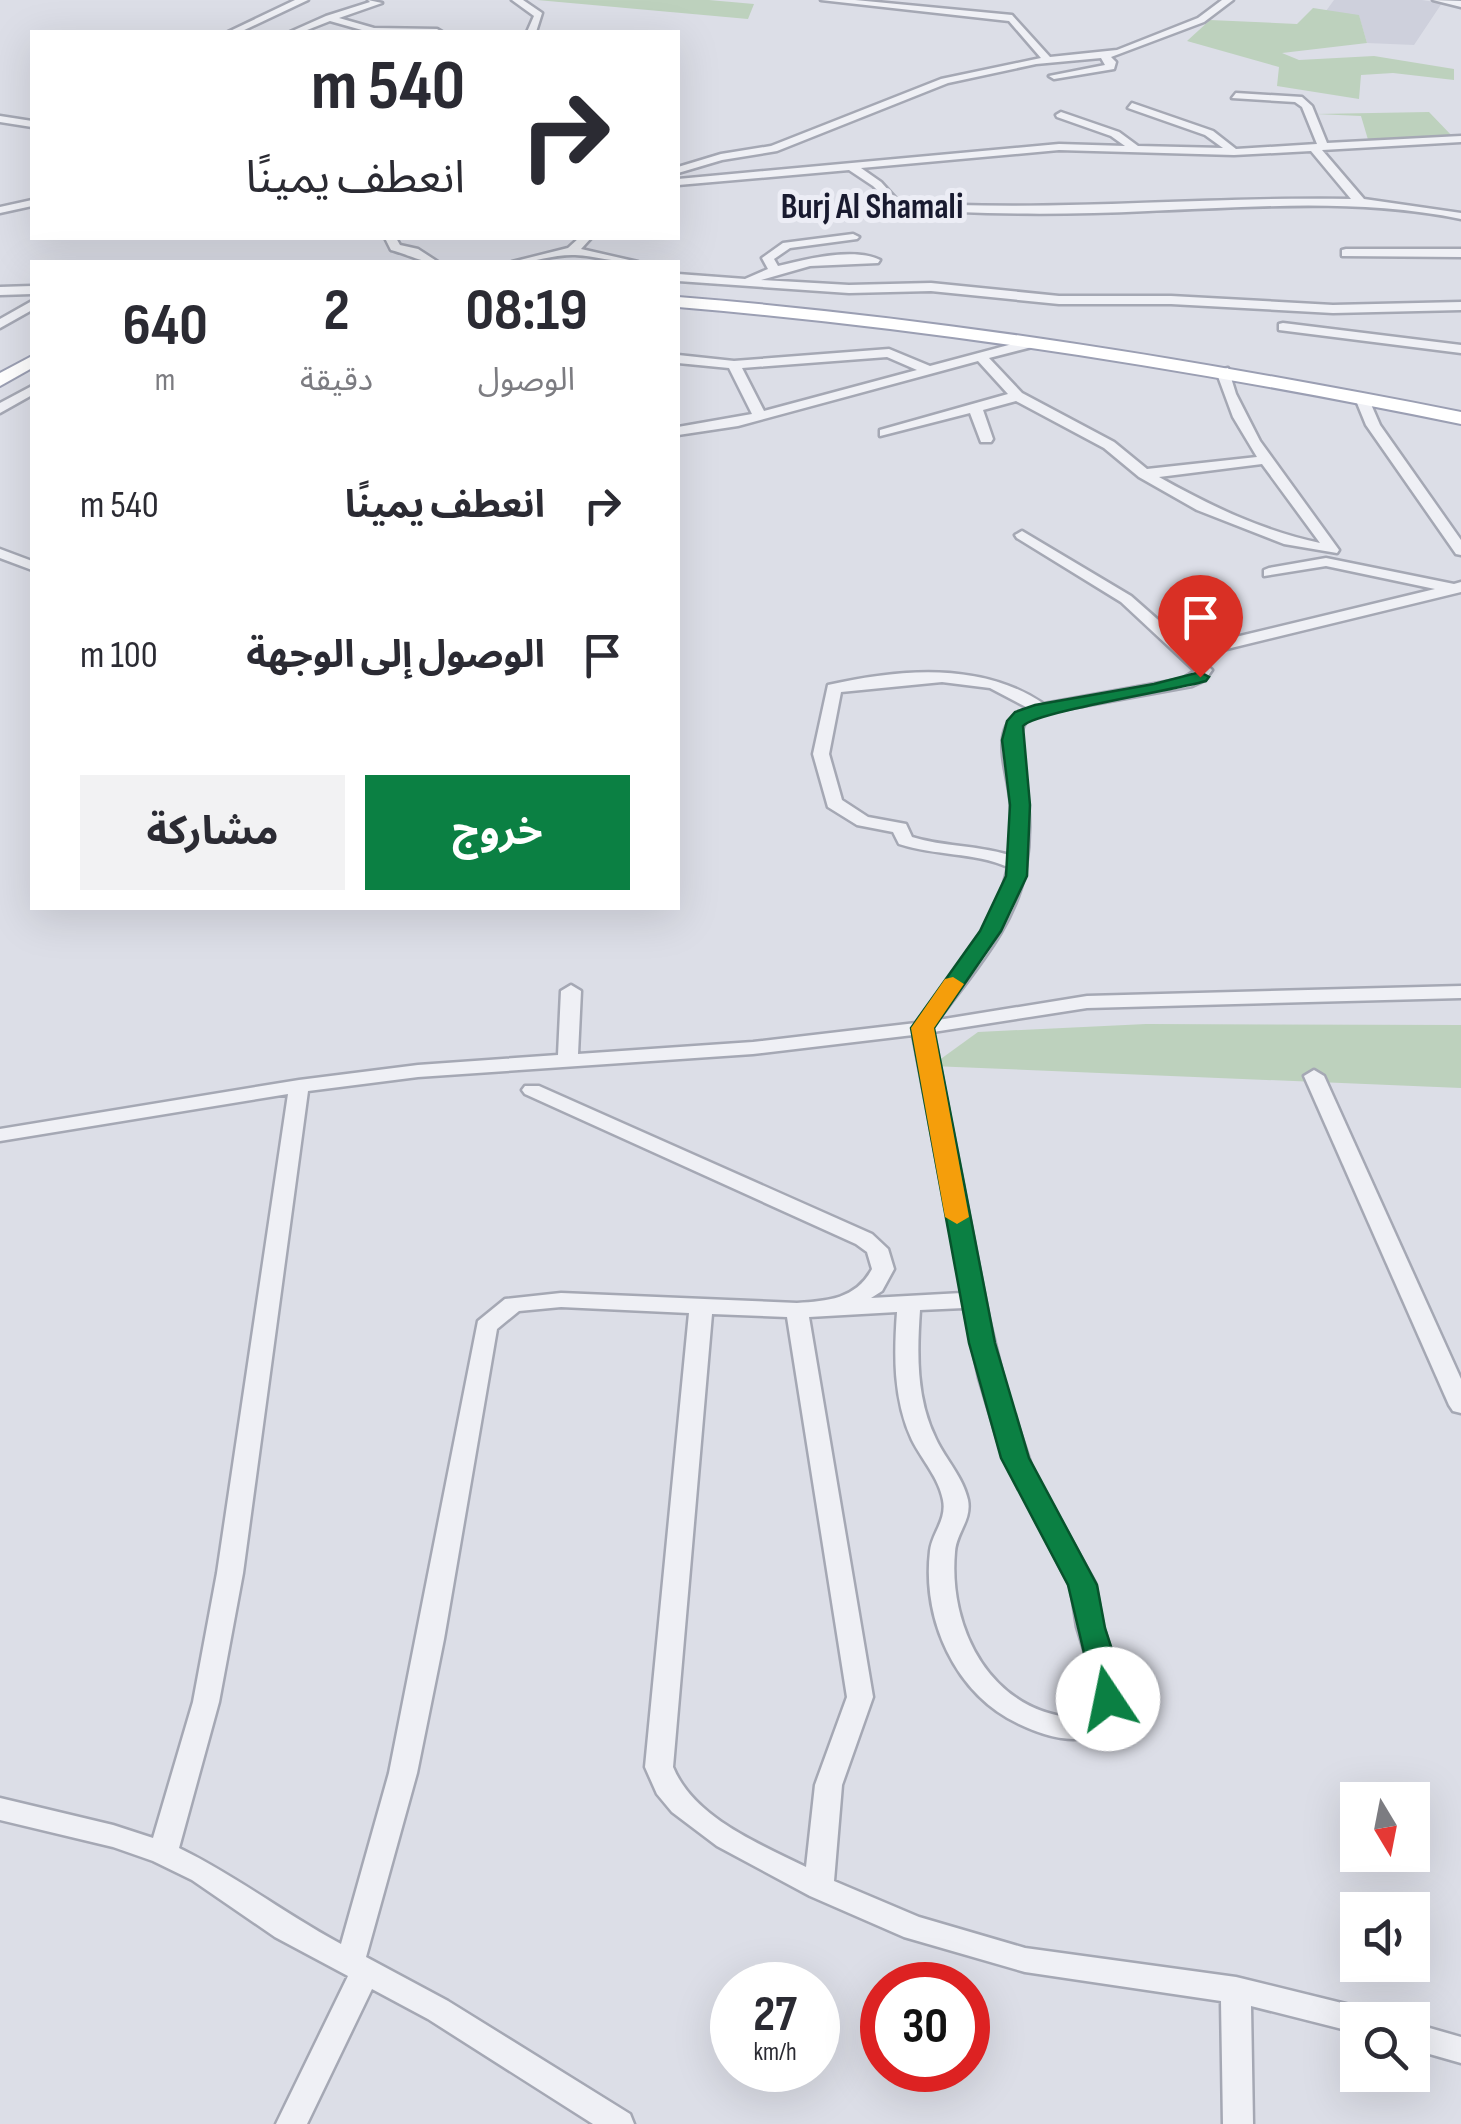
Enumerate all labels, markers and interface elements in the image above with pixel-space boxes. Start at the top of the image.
text: 540 m [311,45,465,129]
icon: right [500,70,630,200]
text: انعطف يمينًا [245,151,465,206]
district label: Burj Al Shamali [781,186,963,229]
text: 2 [323,275,350,347]
text: 08:19 [465,275,588,347]
text: 640 [122,290,208,362]
text: m [155,361,175,400]
text: دقيقة [300,361,373,400]
text: الوصول [478,361,575,400]
icon: right [575,478,630,533]
text: 540 m [80,483,159,528]
text: انعطف يمينًا [345,483,545,528]
pin [1158,575,1243,678]
icon: arrive [1173,590,1228,645]
icon: arrive [575,628,630,683]
text: 100 m [80,633,158,678]
text: الوصول إلى الوجهة [246,633,545,678]
button: مشاركة [80,775,345,890]
button: خروج [365,775,630,890]
position arrow [1056,1647,1160,1751]
north arrow [1340,1782,1430,1872]
map controls [1340,1782,1430,2092]
button: sound [1340,1892,1430,1982]
speed limit sign: 30 [860,1962,990,2092]
text: 27 [753,1985,797,2045]
button: search [1340,2002,1430,2092]
text: km/h [753,2037,797,2068]

